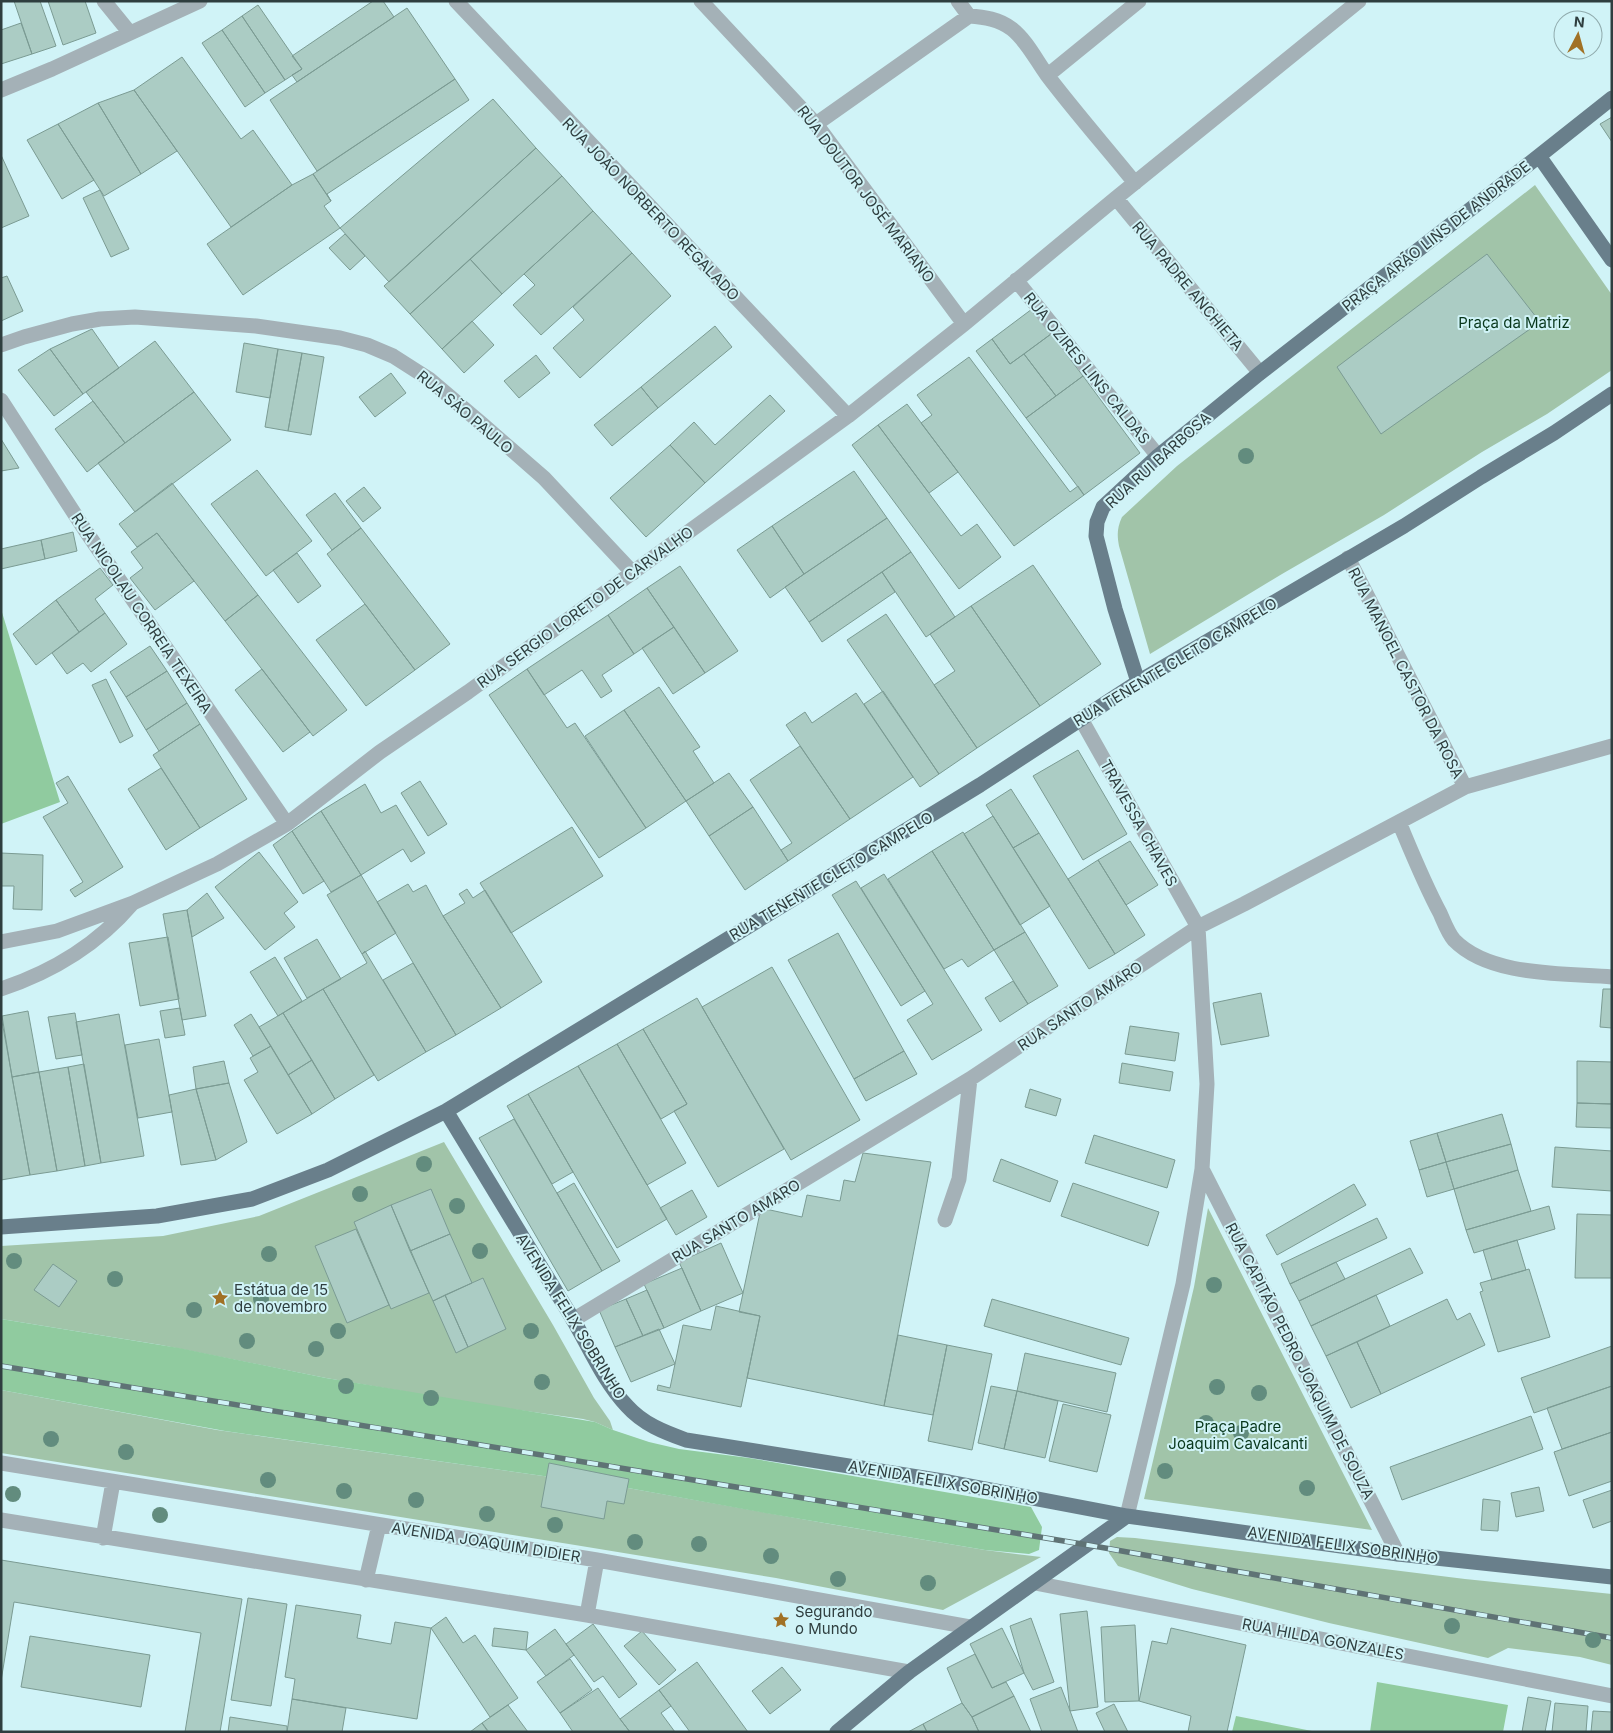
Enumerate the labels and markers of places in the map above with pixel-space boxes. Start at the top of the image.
place label: Estátua de 15 de novembro [234,1280,328,1316]
place icon: Estátua de 15 de novembro [210,1288,230,1308]
place label: Segurando o Mundo [795,1602,873,1638]
place icon: Segurando o Mundo [771,1610,791,1630]

